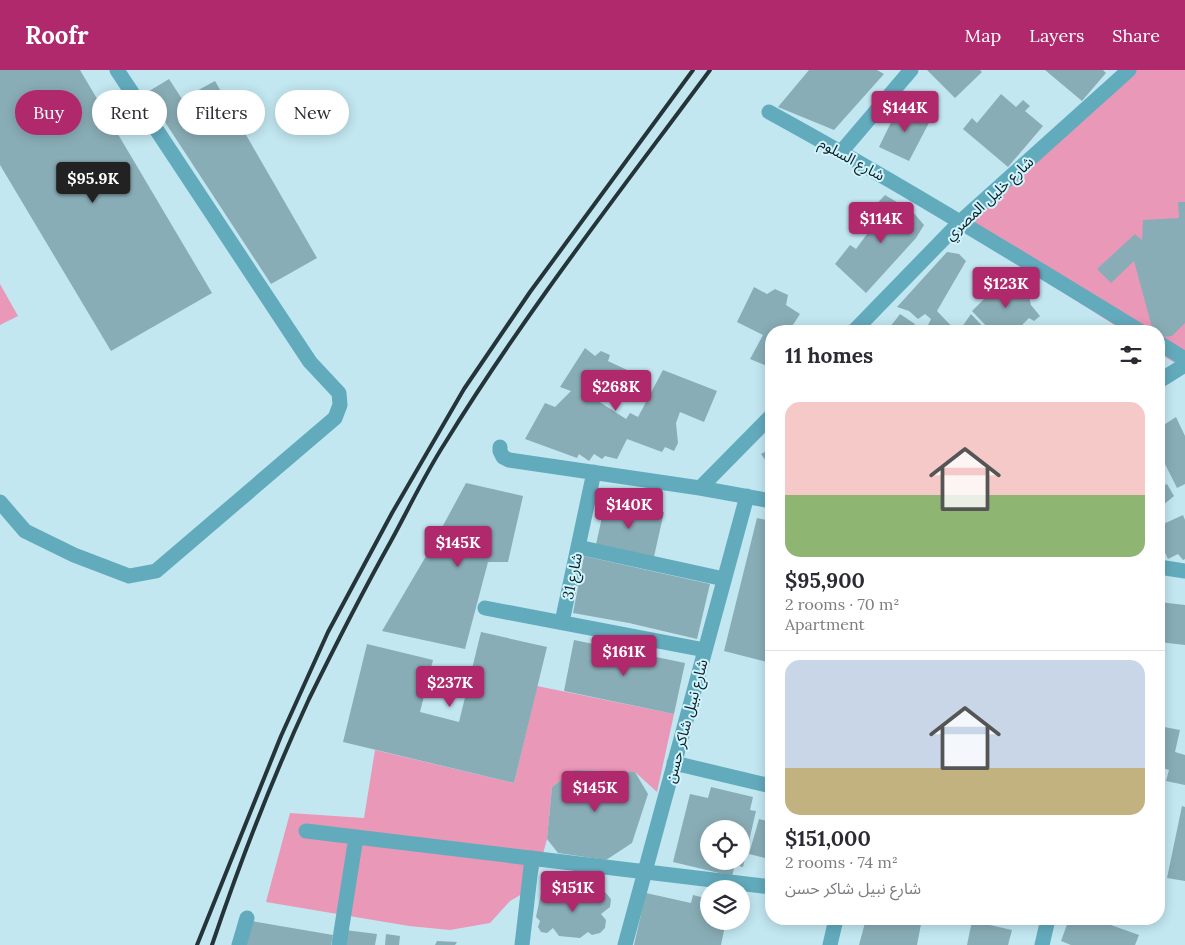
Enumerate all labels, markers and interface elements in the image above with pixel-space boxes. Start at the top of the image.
text: Roofr [25,20,89,51]
text: Map [965,24,1001,47]
text: Layers [1029,24,1084,47]
text: Share [1112,24,1160,47]
chip: Buy [15,90,82,135]
chip: Rent [92,90,167,135]
chip: Filters [177,90,265,135]
chip: New [275,90,349,135]
pin: $144K [870,90,940,133]
text: $144K [883,97,927,117]
street label: شارع السلوم [814,133,888,188]
street label: شارع خليل المصري [941,152,1040,246]
pin: $95.9K [52,162,134,204]
text: $95.9K [67,168,119,188]
pin: $114K [846,202,916,244]
text: $114K [860,208,902,228]
pin: $123K [971,266,1041,309]
text: $123K [984,273,1028,293]
icon: filters [1117,341,1145,369]
text: 11 homes [785,342,873,369]
pin: $268K [581,370,651,412]
text: $268K [592,376,640,396]
icon: home [920,434,1010,524]
pin: $140K [594,488,664,530]
text: $140K [606,494,652,514]
pin: $145K [423,526,493,568]
text: $145K [436,532,480,552]
street label: شارع 31 [558,551,589,602]
text: $95,900 [785,567,865,594]
text: 2 rooms · 70 m² [785,594,899,614]
text: Apartment [785,614,865,634]
pin: $161K [589,634,659,677]
text: $161K [603,641,646,661]
street label: شارع نبيل شاكر حسن [660,657,715,786]
pin: $237K [415,666,485,708]
text: $237K [427,672,473,692]
icon: home [920,693,1010,783]
pin: $145K [560,770,630,813]
text: $145K [573,777,617,797]
map controls [700,820,750,930]
button: locate [700,820,750,870]
text: $151,000 [785,825,871,852]
text: 2 rooms · 74 m² [785,852,898,872]
pin: $151K [538,870,608,913]
text: $151K [552,877,594,897]
text: شارع نبيل شاكر حسن [785,878,921,898]
button: layers [700,880,750,930]

